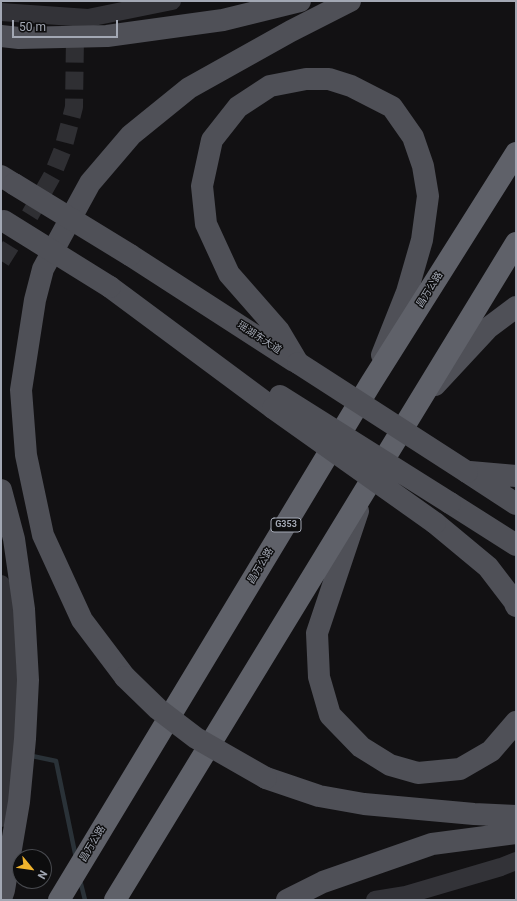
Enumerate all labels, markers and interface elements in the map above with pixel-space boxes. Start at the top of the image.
scale bar [14,12,120,38]
text: 50 m [19,20,46,34]
street label: 昌万公路 [414,270,446,310]
street label: 瑶湖东大道 [235,319,283,357]
road number: G353 [271,518,301,532]
street label: 昌万公路 [246,546,276,586]
street label: 昌万公路 [78,824,108,864]
north arrow [12,849,52,889]
text: N [34,868,50,881]

